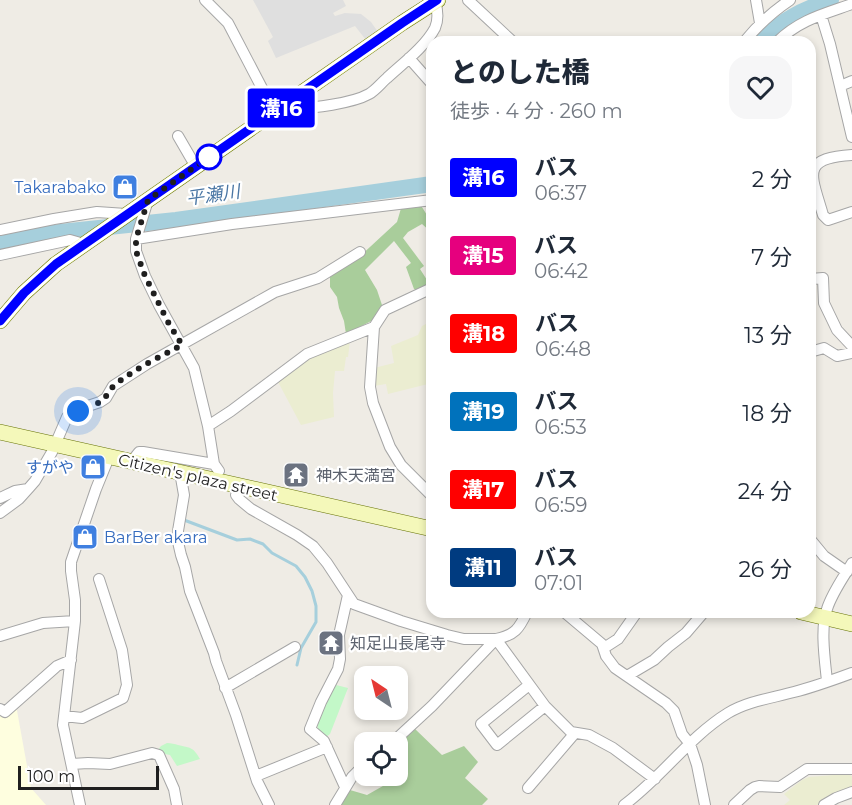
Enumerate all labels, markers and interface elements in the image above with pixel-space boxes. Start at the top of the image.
text: とのした橋 [450,55,590,89]
button: heart [729,56,792,119]
line badge: 溝16 [246,88,316,128]
text: 溝16 [260,96,302,121]
text: 徒歩 · 4 分 · 260 m [450,99,623,123]
unlabelled marker [196,144,222,170]
text: バス [535,154,579,181]
text: 溝16 [462,165,505,190]
text: 2 分 [752,166,792,193]
shop icon: Takarabako [110,172,140,202]
place label: Takarabako [14,178,106,197]
water label: 平瀬川 [185,180,243,210]
text: 06:37 [535,181,587,205]
text: バス [534,232,578,259]
text: 溝15 [462,243,504,268]
text: 7 分 [751,244,792,271]
text: 06:42 [534,259,588,283]
text: バス [535,310,579,337]
text: 溝18 [462,321,505,346]
text: 13 分 [744,322,792,349]
text: 06:48 [535,337,591,361]
text: バス [535,388,579,415]
your location [63,396,93,426]
text: 溝19 [462,399,505,424]
text: 18 分 [742,400,792,427]
text: 06:53 [535,415,587,439]
street label: Citizen's plaza street [116,450,280,505]
shop icon: すがや [78,452,108,482]
place label: すがや [26,458,74,477]
temple icon: 神木天満宮 [281,460,311,490]
place label: 神木天満宮 [316,466,396,485]
text: バス [534,466,578,493]
text: 溝17 [462,477,504,502]
text: 24 分 [738,478,792,505]
text: 06:59 [534,493,587,517]
shop icon: BarBer akara [70,522,100,552]
place label: BarBer akara [104,528,208,547]
text: バス [534,544,578,571]
text: 溝11 [464,555,502,580]
text: 26 分 [738,556,792,583]
text: 07:01 [534,571,583,595]
temple icon: 知足山長尾寺 [316,628,346,658]
place label: 知足山長尾寺 [350,634,446,653]
north arrow [354,666,408,720]
map controls [354,666,408,786]
button: locate [354,732,408,786]
scale bar [18,763,159,790]
text: 100 m [27,767,75,786]

